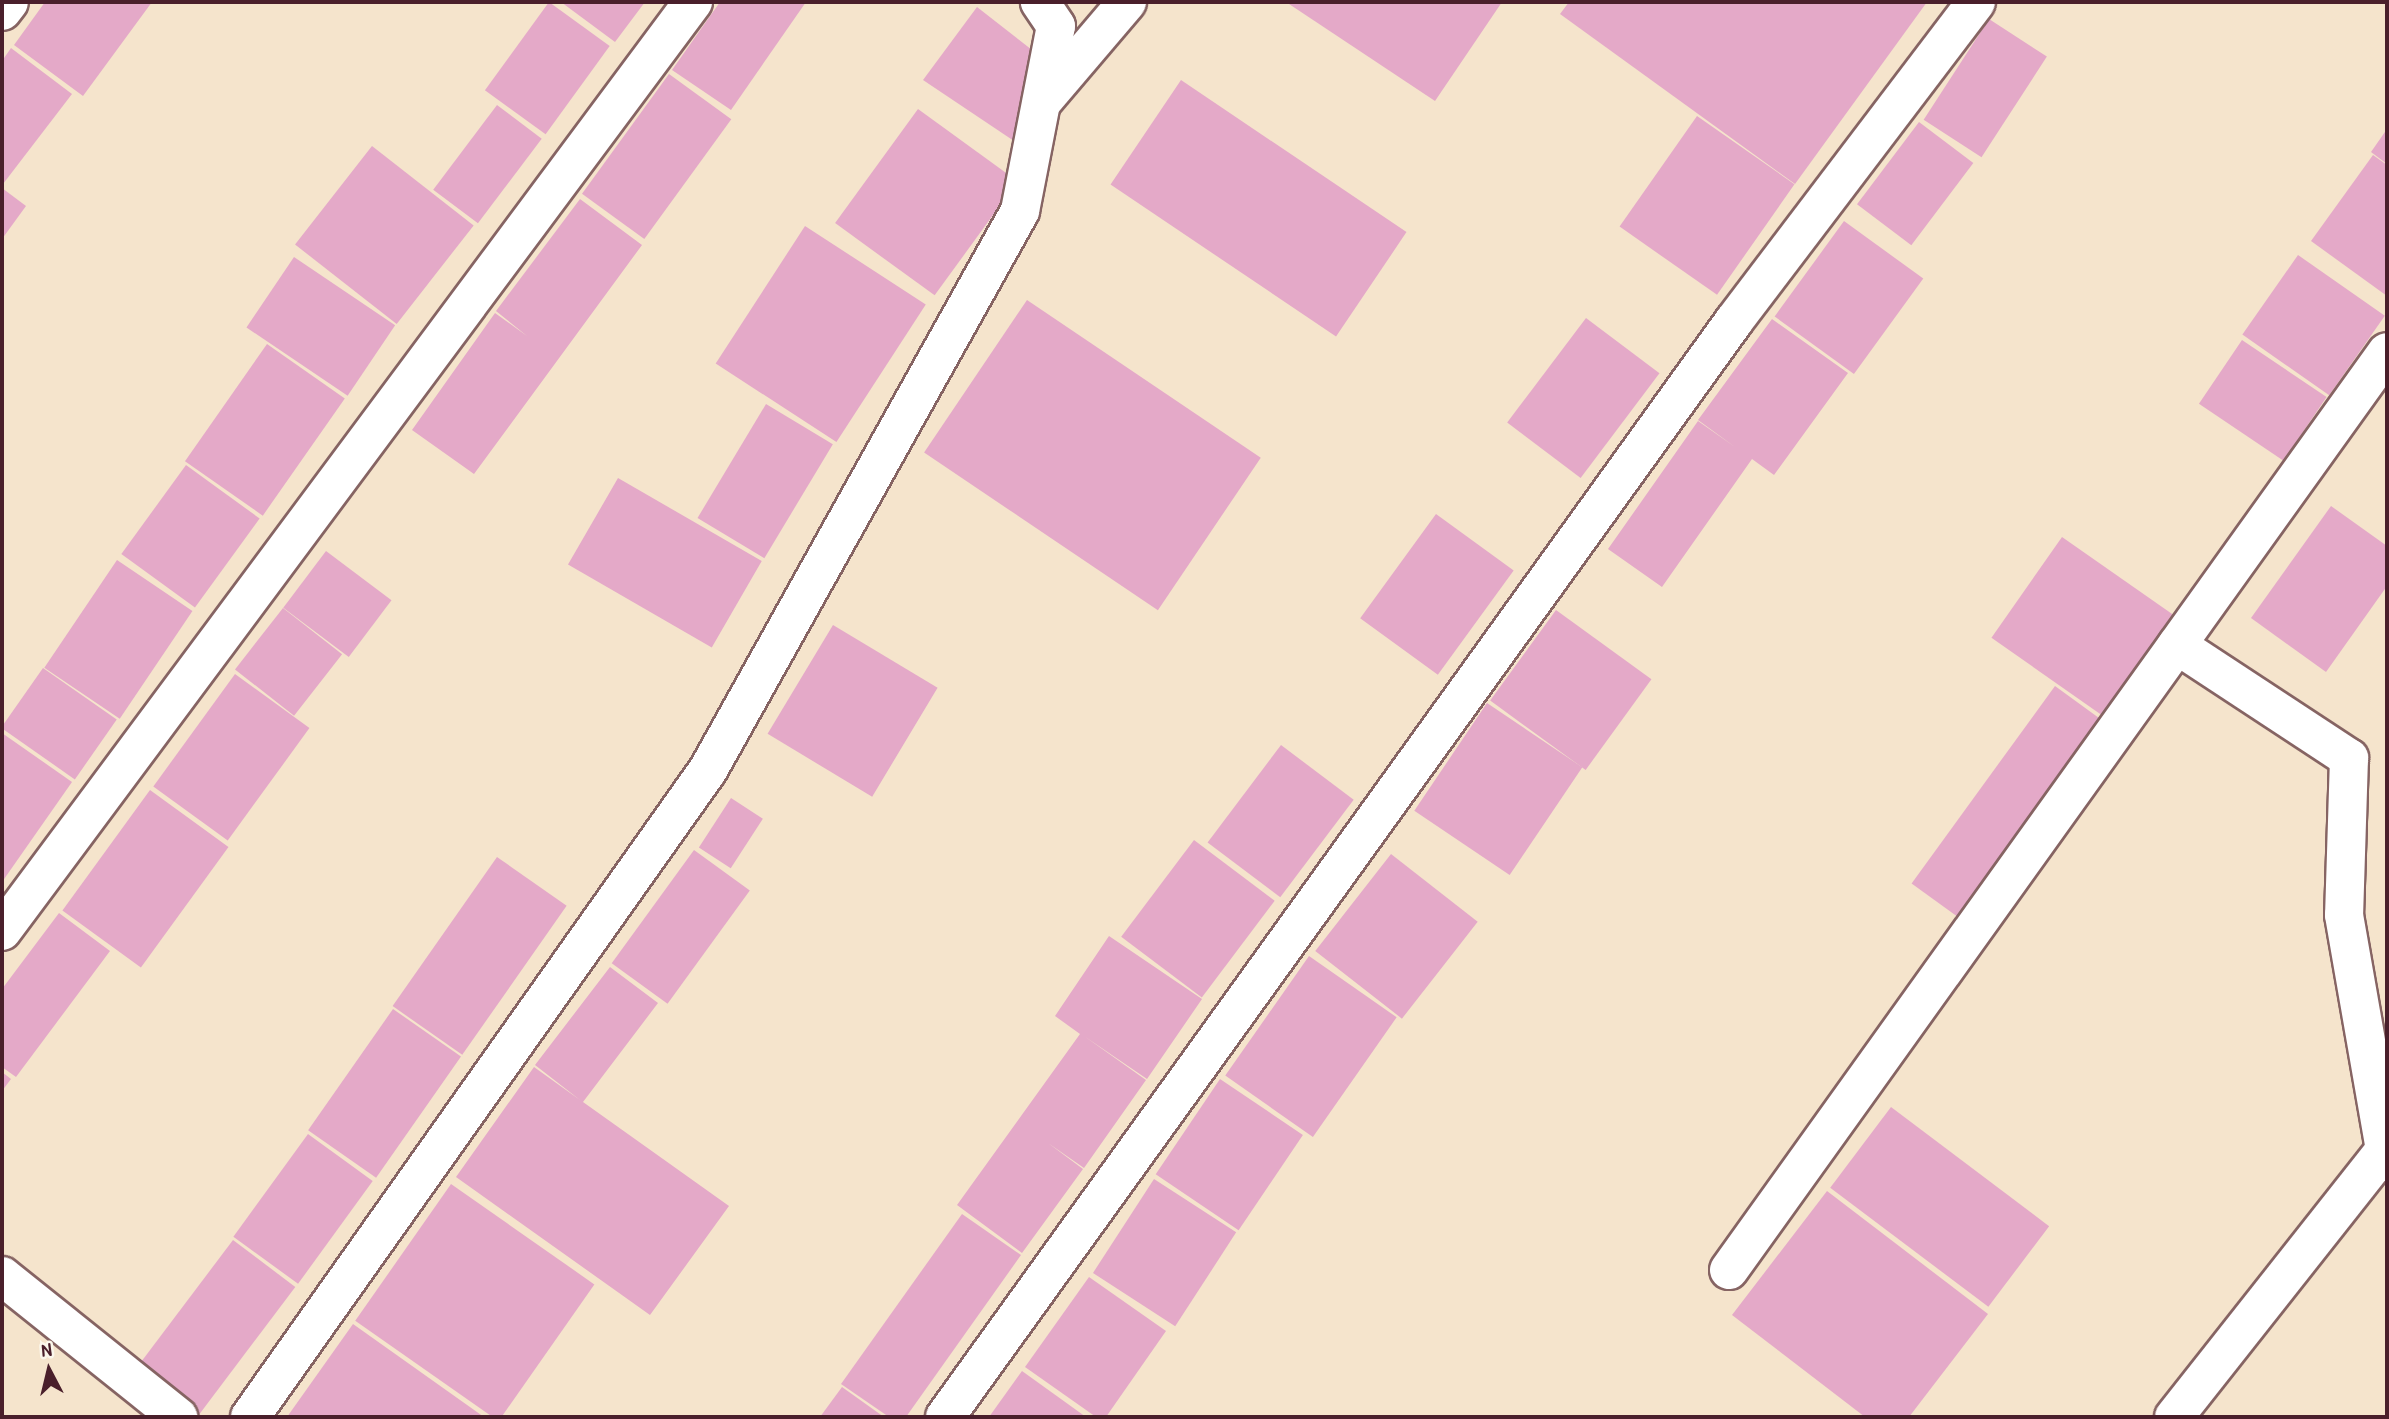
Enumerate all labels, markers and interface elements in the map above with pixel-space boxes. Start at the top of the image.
north arrow [14,1335,84,1405]
text: N [40,1336,53,1363]

